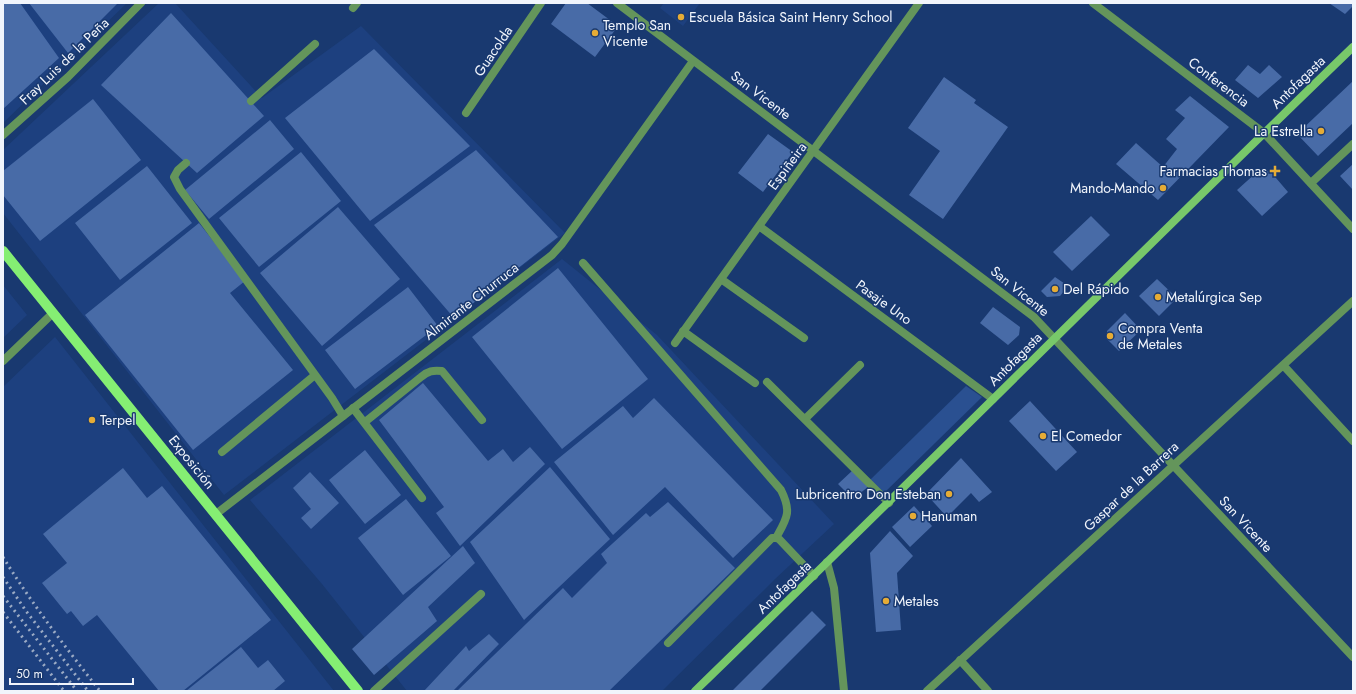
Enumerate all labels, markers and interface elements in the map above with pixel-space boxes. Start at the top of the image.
place label: Escuela Básica Saint Henry School [689,7,893,27]
marker: Escuela Básica Saint Henry School [676,12,686,22]
street label: Fray Luis de la Peña [15,13,113,109]
place label: Templo San Vicente [603,15,671,51]
street label: Guacolda [469,22,517,80]
marker: Templo San Vicente [590,28,600,38]
street label: Antofagasta [1266,51,1330,113]
street label: Conferencia [1184,52,1254,112]
street label: San Vicente [727,66,795,124]
place label: La Estrella [1254,121,1313,141]
marker: La Estrella [1316,126,1326,136]
street label: Espiñeira [763,138,811,194]
place label: Farmacias Thomas [1160,161,1267,181]
marker: Farmacias Thomas [1270,166,1280,176]
place label: Mando-Mando [1070,178,1155,198]
marker: Mando-Mando [1158,183,1168,193]
street label: Almirante Churruca [419,258,523,344]
street label: San Vicente [986,261,1054,321]
street label: Pasaje Uno [852,275,916,329]
place label: Del Rápido [1063,279,1129,299]
marker: Del Rápido [1050,284,1060,294]
place label: Metalúrgica Sep [1166,287,1262,307]
marker: Metalúrgica Sep [1153,292,1163,302]
place label: Compra Venta de Metales [1118,318,1203,354]
street label: Antofagasta [984,328,1046,390]
marker: Compra Venta de Metales [1105,331,1115,341]
place label: Terpel [100,410,136,430]
marker: Terpel [87,415,97,425]
place label: El Comedor [1051,426,1122,446]
street label: Exposición [164,431,220,493]
marker: El Comedor [1038,431,1048,441]
street label: Gaspar de la Barrera [1079,437,1183,535]
place label: Lubricentro Don Esteban [795,484,941,504]
marker: Lubricentro Don Esteban [944,489,954,499]
street label: San Vicente [1215,491,1277,557]
place label: Hanuman [921,506,977,526]
marker: Hanuman [908,511,918,521]
street label: Antofagasta [752,556,816,618]
place label: Metales [894,591,939,611]
marker: Metales [881,596,891,606]
scale bar [10,660,133,686]
text: 50 m [16,665,43,683]

